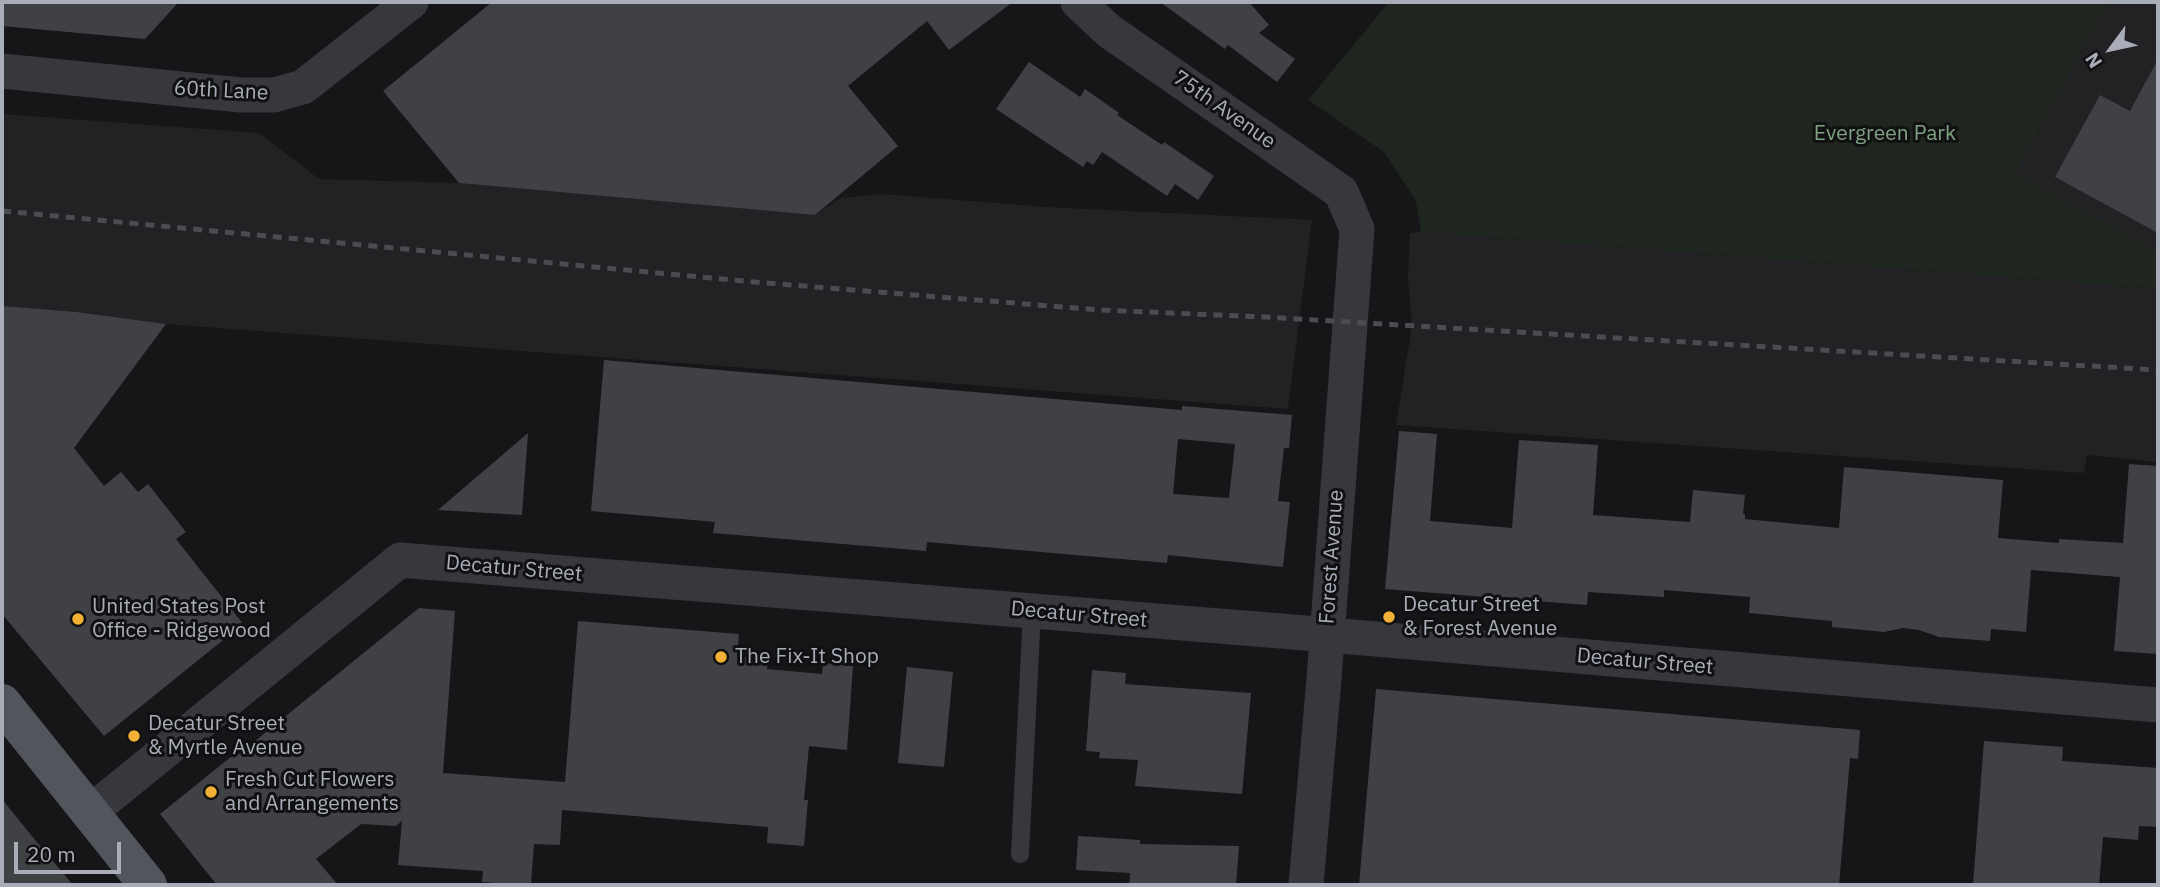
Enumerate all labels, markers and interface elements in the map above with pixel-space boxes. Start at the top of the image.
north arrow [2076,14,2146,84]
text: N [2080,48,2107,73]
street label: 75th Avenue [1168,65,1280,155]
street label: 60th Lane [173,76,269,106]
park label: Evergreen Park [1814,121,1956,147]
street label: Forest Avenue [1315,489,1349,625]
street label: Decatur Street [445,550,583,588]
place label: Decatur Street & Forest Avenue [1403,592,1557,642]
place label: United States Post Office - Ridgewood [92,594,271,644]
street label: Decatur Street [1010,596,1148,634]
marker: Decatur Street & Forest Avenue [1381,609,1397,625]
marker: United States Post Office - Ridgewood [70,611,86,627]
street label: Decatur Street [1576,643,1714,681]
place label: The Fix-It Shop [735,644,879,670]
marker: The Fix-It Shop [713,649,729,665]
place label: Decatur Street & Myrtle Avenue [148,711,303,761]
marker: Decatur Street & Myrtle Avenue [126,728,142,744]
place label: Fresh Cut Flowers and Arrangements [225,767,399,817]
marker: Fresh Cut Flowers and Arrangements [203,784,219,800]
scale bar [18,828,124,872]
text: 20 m [27,840,76,868]

